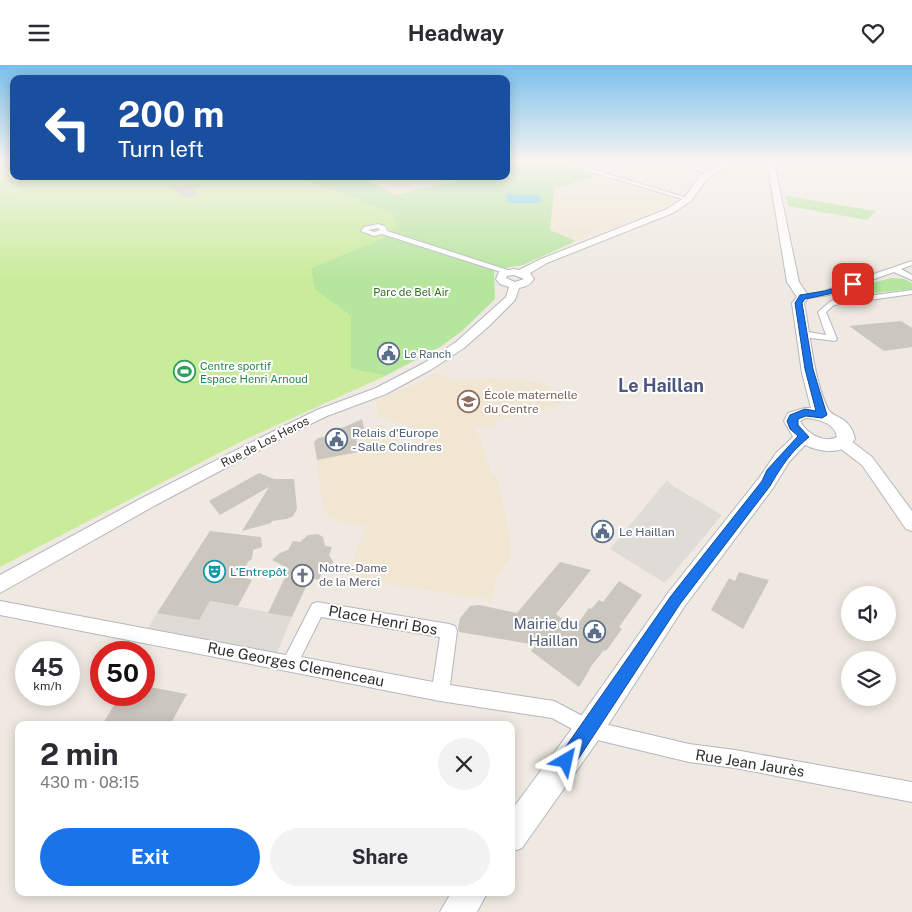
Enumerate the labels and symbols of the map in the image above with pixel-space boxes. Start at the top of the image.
pin [832,263,874,305]
park label: Parc de Bel Air [373,286,449,298]
public building icon: Le Ranch [376,342,400,366]
place label: Le Ranch [404,348,451,360]
sports icon: Centre sportif Espace Henri Arnoud [172,360,196,384]
place label: Centre sportif Espace Henri Arnoud [200,360,308,385]
district label: Le Haillan [618,375,704,396]
place label: École maternelle du Centre [484,388,578,416]
school or university icon: École maternelle du Centre [456,390,480,414]
street label: Rue de Los Heros [219,414,311,470]
place label: Relais d'Europe - Salle Colindres [352,426,442,454]
public building icon: Relais d'Europe - Salle Colindres [324,428,348,452]
public building icon: Le Haillan [591,520,615,544]
place label: Le Haillan [619,525,675,539]
theatre icon: L’Entrepôt [202,560,226,584]
place label: Notre-Dame de la Merci [319,561,388,589]
church icon: Notre-Dame de la Merci [291,563,315,587]
place label: L’Entrepôt [230,565,287,579]
street label: Place Henri Bos [327,602,439,638]
place label: Mairie du Haillan [514,615,578,649]
public building icon: Mairie du Haillan [582,620,606,644]
street label: Rue Georges Clemenceau [206,639,386,689]
speed limit sign: 50 [90,641,155,706]
position arrow [539,734,591,786]
street label: Rue Jean Jaurès [694,746,806,780]

